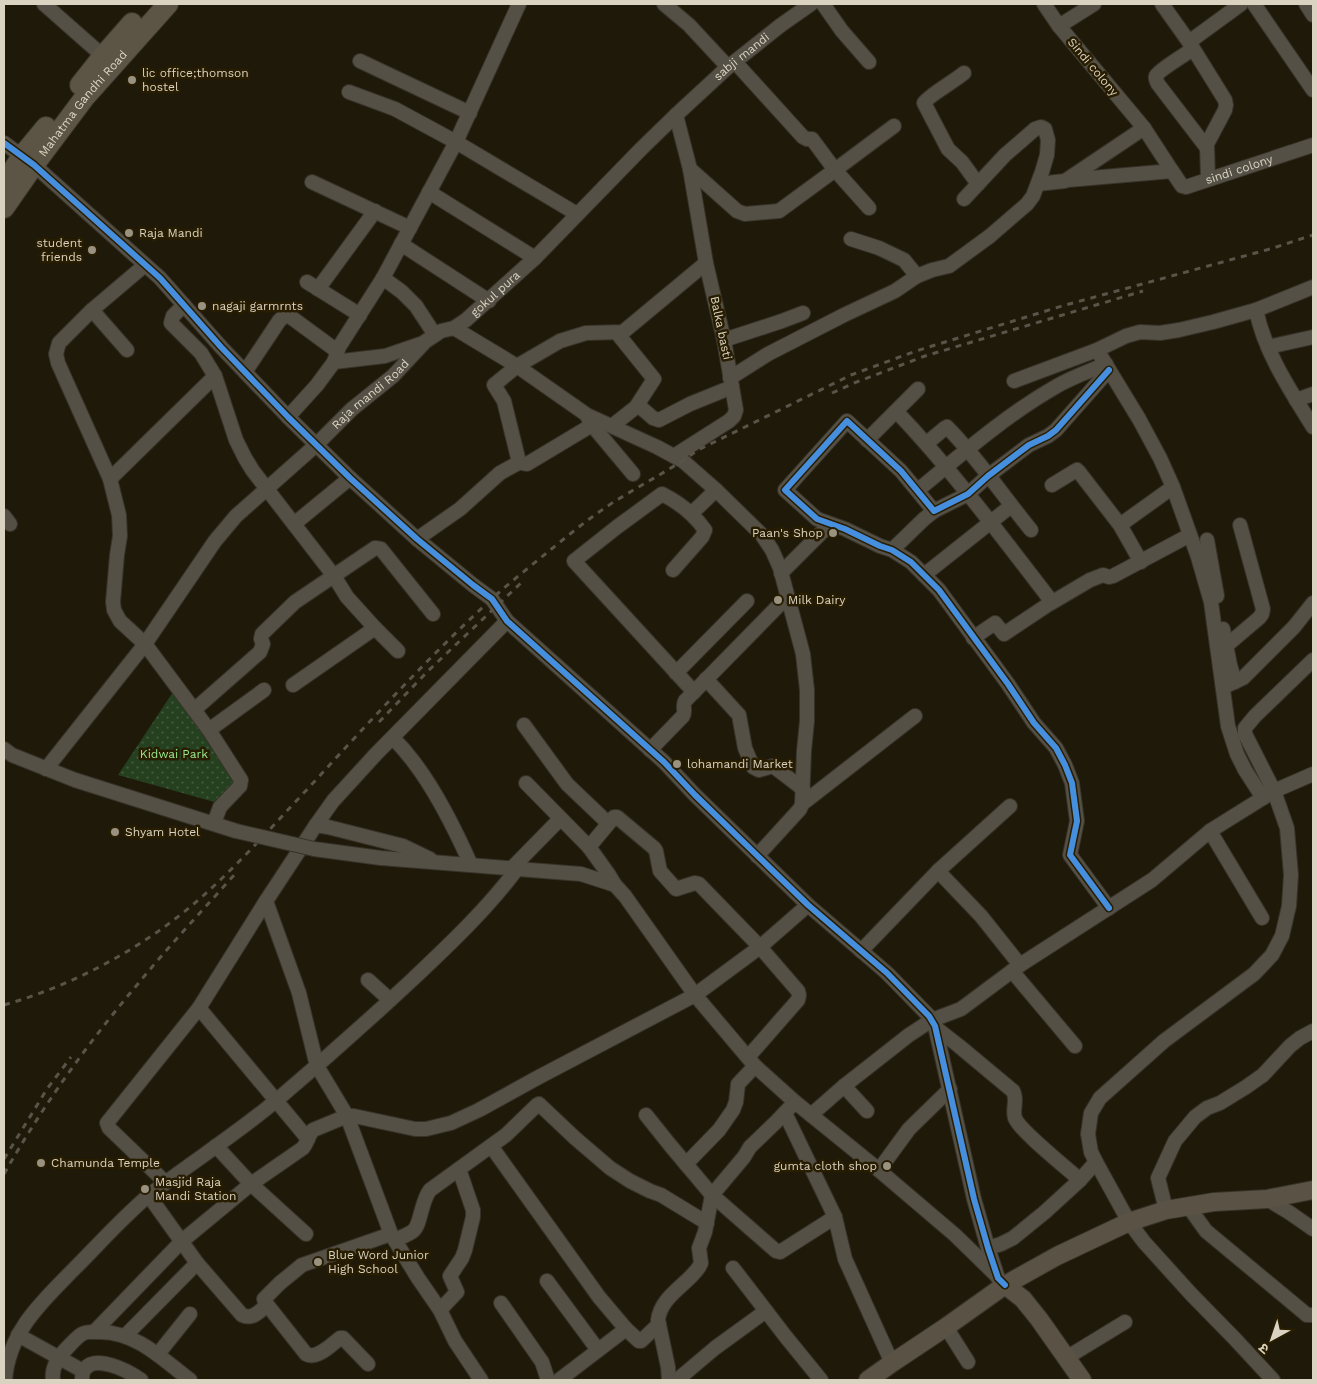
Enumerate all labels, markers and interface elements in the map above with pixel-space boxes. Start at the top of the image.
street label: sabji mandi [711,30,772,84]
street label: Sindi colony [1065,35,1122,99]
street label: Mahatma Gandhi Road [36,48,130,159]
place label: lic office;thomson hostel [142,66,249,94]
marker: lic office;thomson hostel [126,74,138,86]
street label: sindi colony [1204,152,1275,187]
place label: Raja Mandi [139,226,203,240]
marker: Raja Mandi [123,227,135,239]
place label: student friends [36,236,82,264]
marker: student friends [86,244,98,256]
street label: gokul pura [468,268,523,320]
street label: Balka basti [707,295,735,361]
place label: nagaji garmrnts [212,299,303,313]
marker: nagaji garmrnts [196,300,208,312]
street label: Raja mandi Road [329,357,412,432]
place label: Paan's Shop [752,526,823,540]
marker: Paan's Shop [827,527,839,539]
place label: Milk Dairy [788,593,846,607]
marker: Milk Dairy [772,594,784,606]
park label: Kidwai Park [140,747,208,761]
place label: lohamandi Market [687,757,793,771]
marker: lohamandi Market [671,758,683,770]
place label: Shyam Hotel [125,825,200,839]
marker: Shyam Hotel [109,826,121,838]
place label: Chamunda Temple [51,1156,160,1170]
marker: Chamunda Temple [35,1157,47,1169]
place label: gumta cloth shop [774,1159,877,1173]
marker: gumta cloth shop [881,1160,893,1172]
place label: Masjid Raja Mandi Station [155,1175,236,1203]
marker: Masjid Raja Mandi Station [139,1183,151,1195]
place label: Blue Word Junior High School [328,1248,429,1276]
marker: Blue Word Junior High School [312,1256,324,1268]
north arrow [1247,1314,1297,1364]
text: उ [1255,1340,1272,1358]

